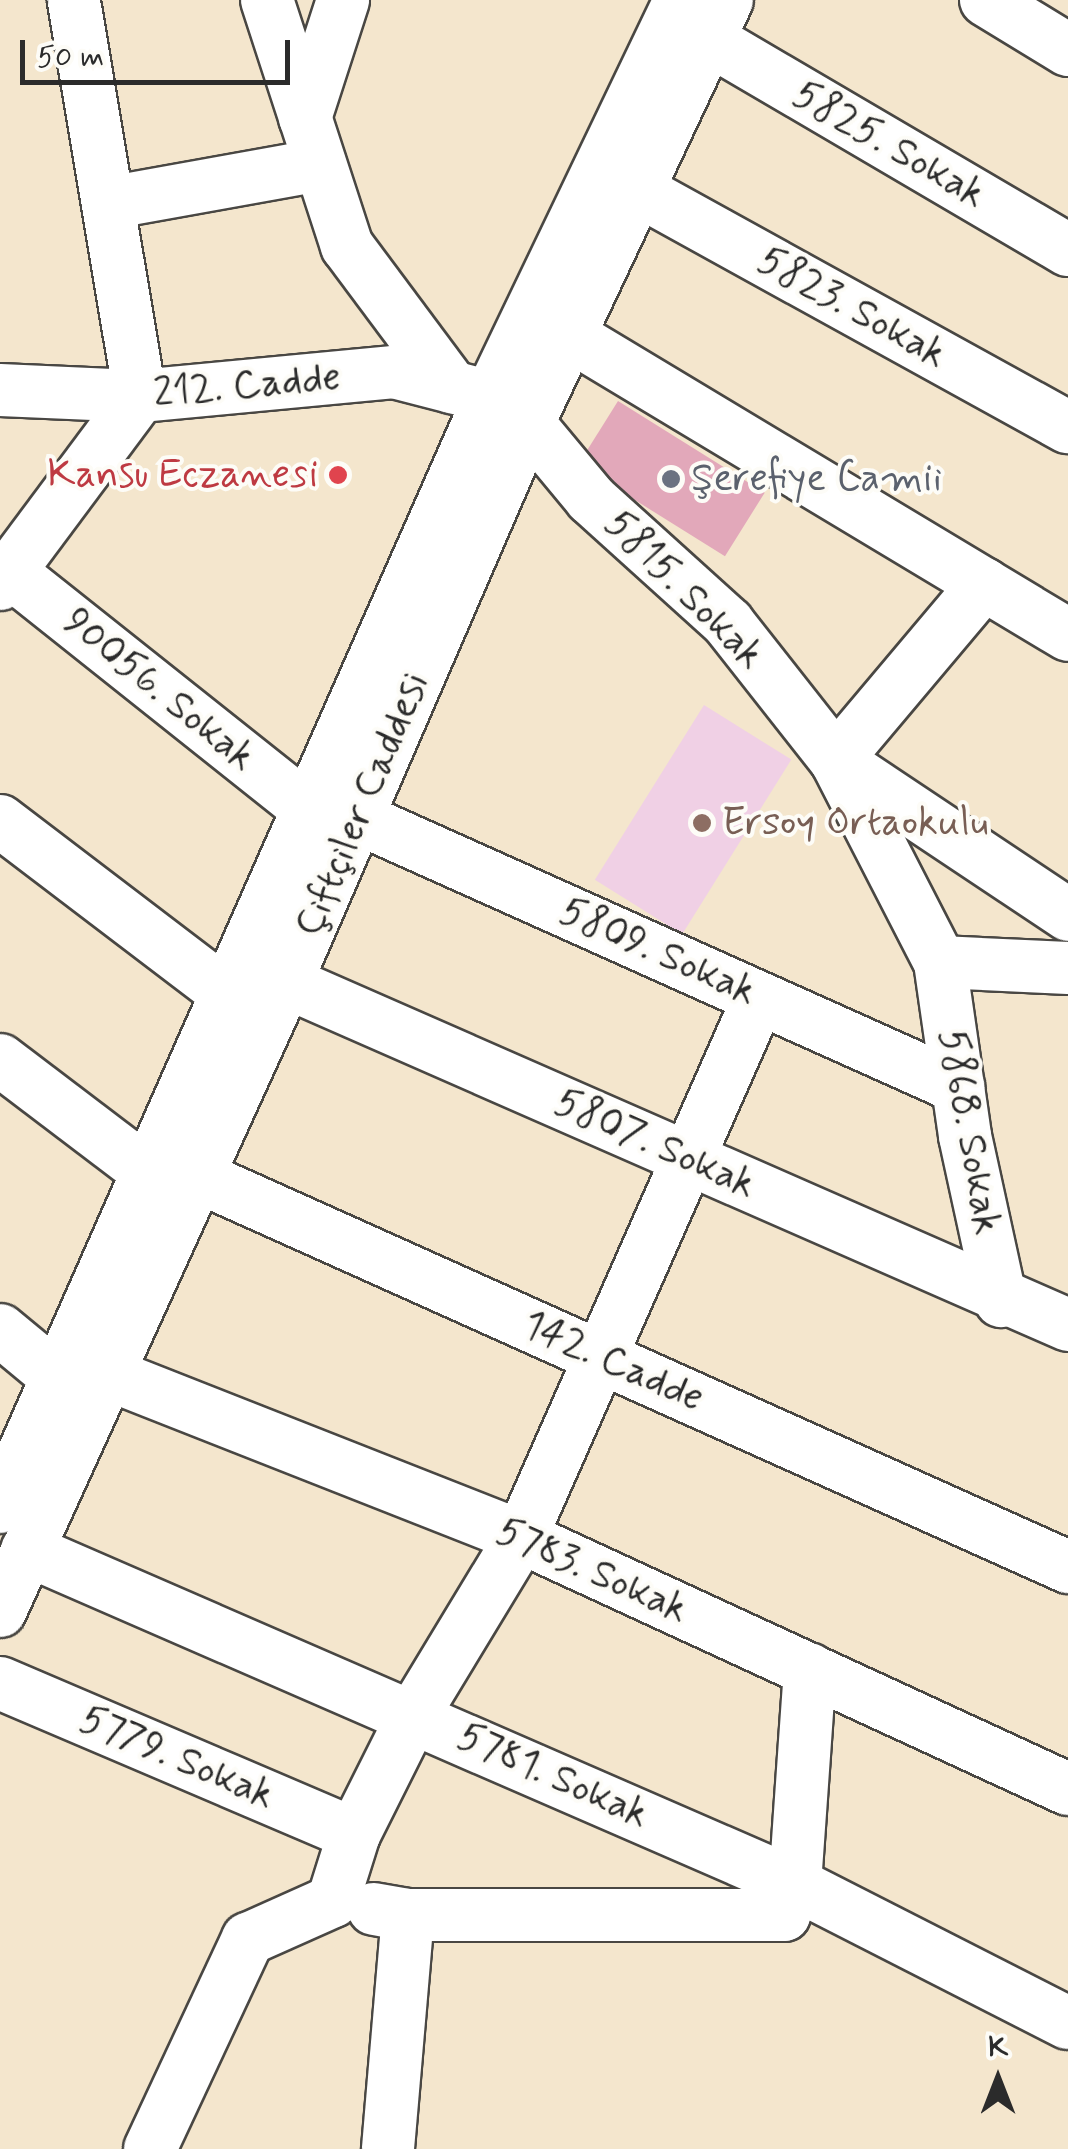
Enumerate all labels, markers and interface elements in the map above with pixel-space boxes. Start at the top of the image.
scale bar [25,20,295,82]
text: 50 m [37,38,104,77]
street label: 5825. Sokak [784,71,994,219]
street label: 5823. Sokak [749,237,955,379]
street label: 212. Cadde [151,354,343,418]
place label: Kansu Eczanesi [48,451,318,499]
place label: Şerefiye Camii [691,455,943,503]
marker: Kansu Eczanesi [327,464,349,486]
marker: Şerefiye Camii [660,468,682,490]
street label: 5815. Sokak [594,500,774,680]
street label: 90056. Sokak [53,598,265,782]
street label: Çiftçiler Caddesi [285,664,441,946]
place label: Ersoy Ortaokulu [722,799,981,847]
marker: Ersoy Ortaokulu [691,812,713,834]
street label: 5809. Sokak [552,887,764,1017]
street label: 5868. Sokak [927,1026,1011,1238]
street label: 5807. Sokak [547,1078,763,1210]
street label: 142. Cadde [515,1301,711,1423]
street label: 5783. Sokak [489,1508,695,1634]
street label: 5779. Sokak [73,1696,281,1820]
street label: 5781. Sokak [450,1713,656,1839]
north arrow [948,2029,1048,2129]
text: K [988,2030,1008,2067]

